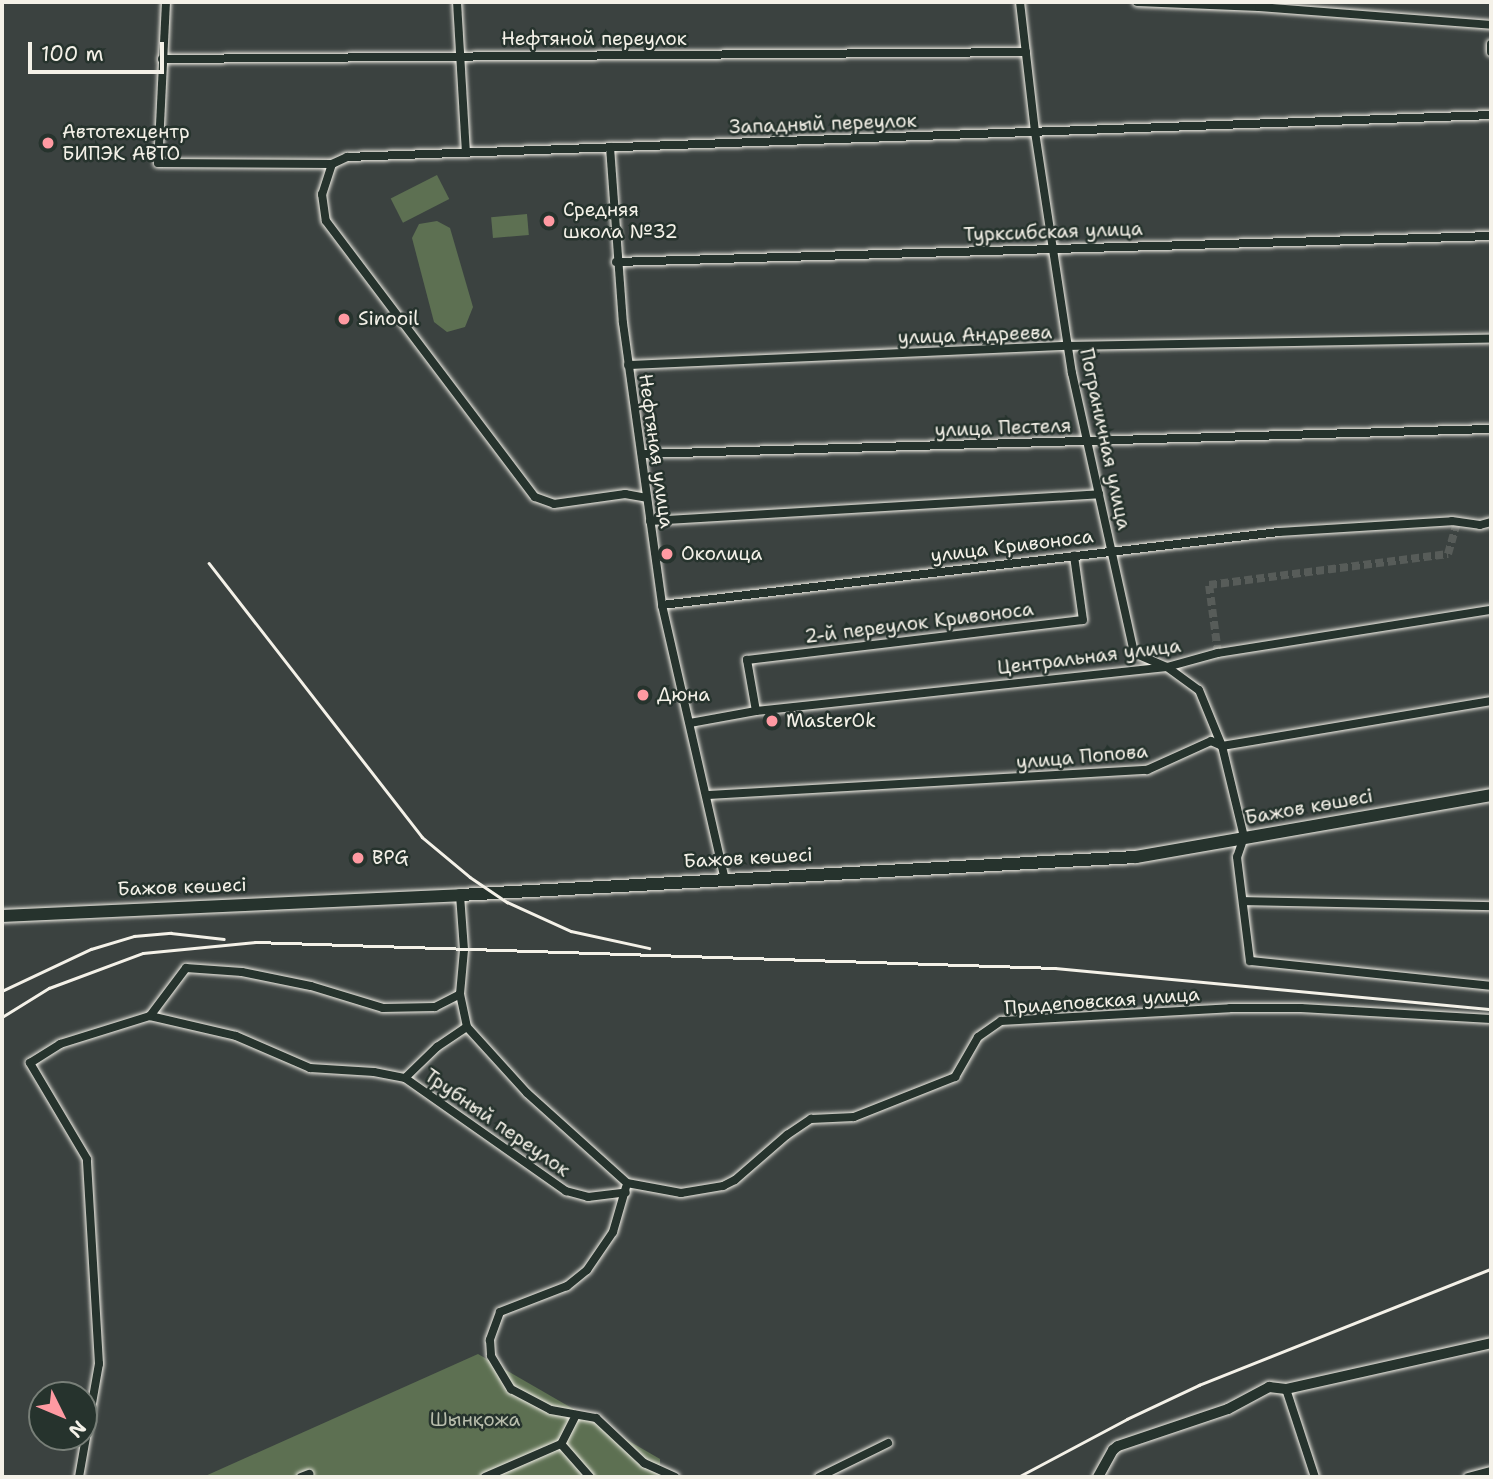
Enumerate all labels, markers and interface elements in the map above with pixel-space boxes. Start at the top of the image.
scale bar [32,28,168,72]
street label: Нефтяной переулок [501,28,687,50]
text: 100 m [41,40,104,68]
street label: Западный переулок [729,109,917,139]
place label: Автотехцентр БИПЭК АВТО [62,121,190,165]
marker: Автотехцентр БИПЭК АВТО [40,135,56,151]
place label: Средняя школа №32 [563,199,678,243]
marker: Средняя школа №32 [541,213,557,229]
street label: Турксибская улица [963,217,1143,247]
place label: Sinooil [358,308,419,330]
marker: Sinooil [336,311,352,327]
street label: улица Андреева [897,321,1053,349]
street label: Пограничная улица [1075,346,1135,532]
street label: Нефтяная улица [634,372,678,530]
street label: улица Пестеля [934,414,1072,442]
street label: улица Кривоноса [929,525,1095,567]
place label: Околица [681,543,762,565]
marker: Околица [659,546,675,562]
street label: 2-й переулок Кривоноса [803,598,1035,648]
street label: Центральная улица [996,634,1182,680]
place label: Дюна [657,684,710,706]
marker: Дюна [635,687,651,703]
place label: MasterOk [786,710,876,732]
marker: MasterOk [764,713,780,729]
street label: улица Попова [1015,740,1149,774]
street label: Бажов көшесі [1243,785,1375,829]
street label: Бажов көшесі [683,843,813,873]
place label: BPG [372,847,408,869]
marker: BPG [350,850,366,866]
street label: Бажов көшесі [117,873,247,901]
street label: Придеповская улица [1003,983,1201,1019]
street label: Трубный переулок [420,1064,574,1182]
north arrow [28,1381,98,1451]
park label: Шынқожа [430,1409,520,1431]
text: N [63,1415,92,1443]

